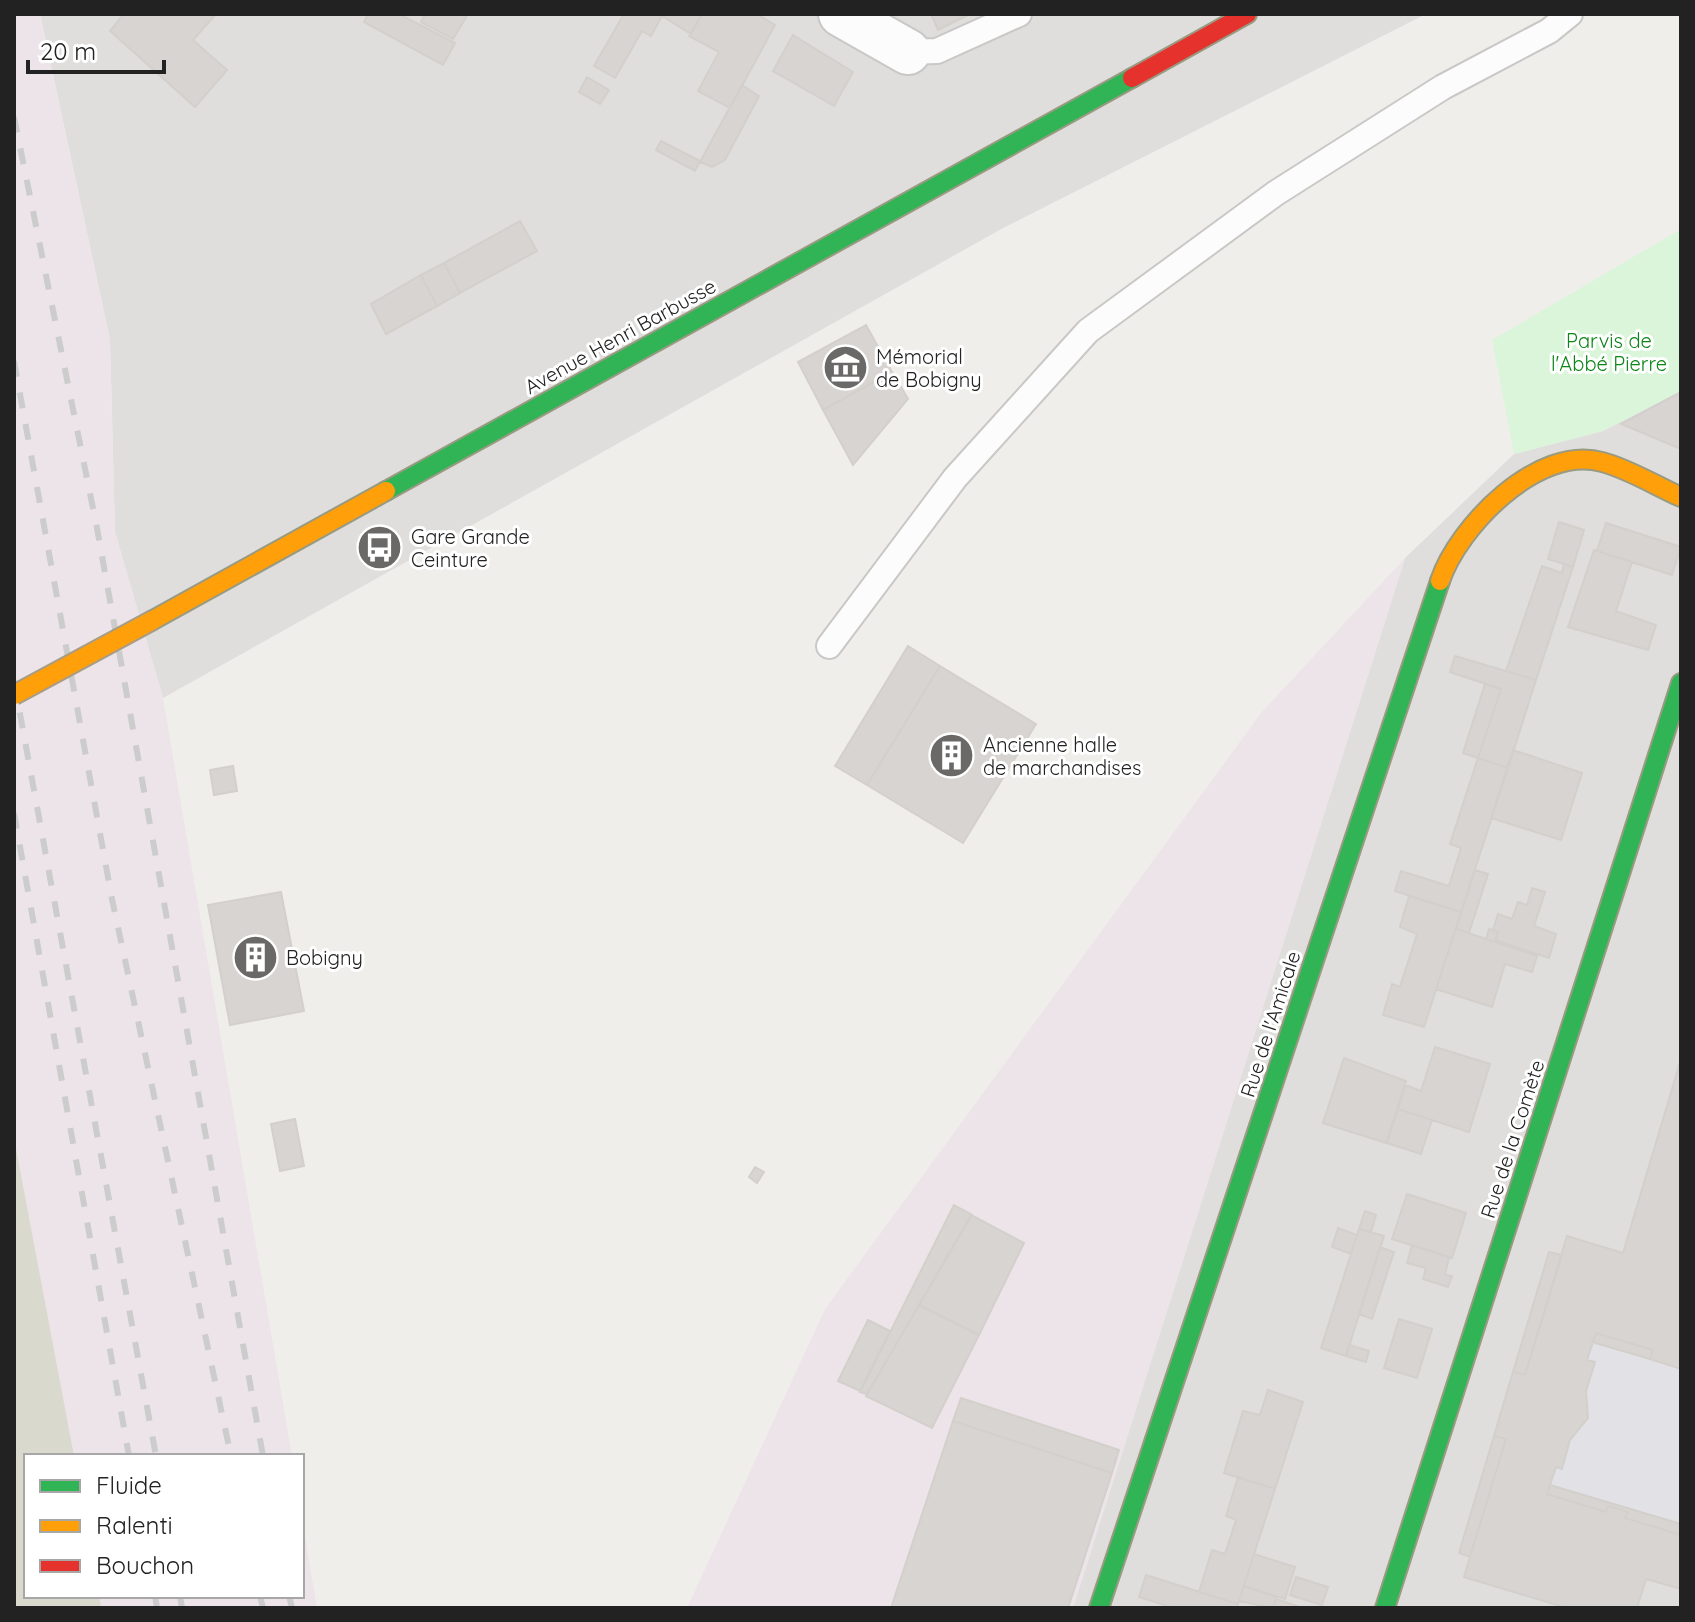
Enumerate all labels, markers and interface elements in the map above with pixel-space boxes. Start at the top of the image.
scale bar [28,24,164,74]
text: 20 m [40,36,96,66]
street label: Avenue Henri Barbusse [520,273,720,399]
park label: Parvis de l'Abbé Pierre [1551,328,1667,376]
museum icon: Mémorial de Bobigny [821,343,869,391]
place label: Mémorial de Bobigny [876,344,982,392]
bus stop icon: Gare Grande Ceinture [356,524,404,572]
place label: Gare Grande Ceinture [411,524,530,572]
building icon: Ancienne halle de marchandises [928,731,976,779]
place label: Ancienne halle de marchandises [983,732,1141,780]
building icon: Bobigny [231,933,279,981]
place label: Bobigny [286,945,363,970]
street label: Rue de l'Amicale [1235,948,1305,1100]
street label: Rue de la Comète [1475,1057,1549,1221]
legend [24,1454,304,1598]
text: Fluide [96,1470,162,1500]
text: Ralenti [96,1510,173,1540]
text: Bouchon [96,1550,194,1580]

